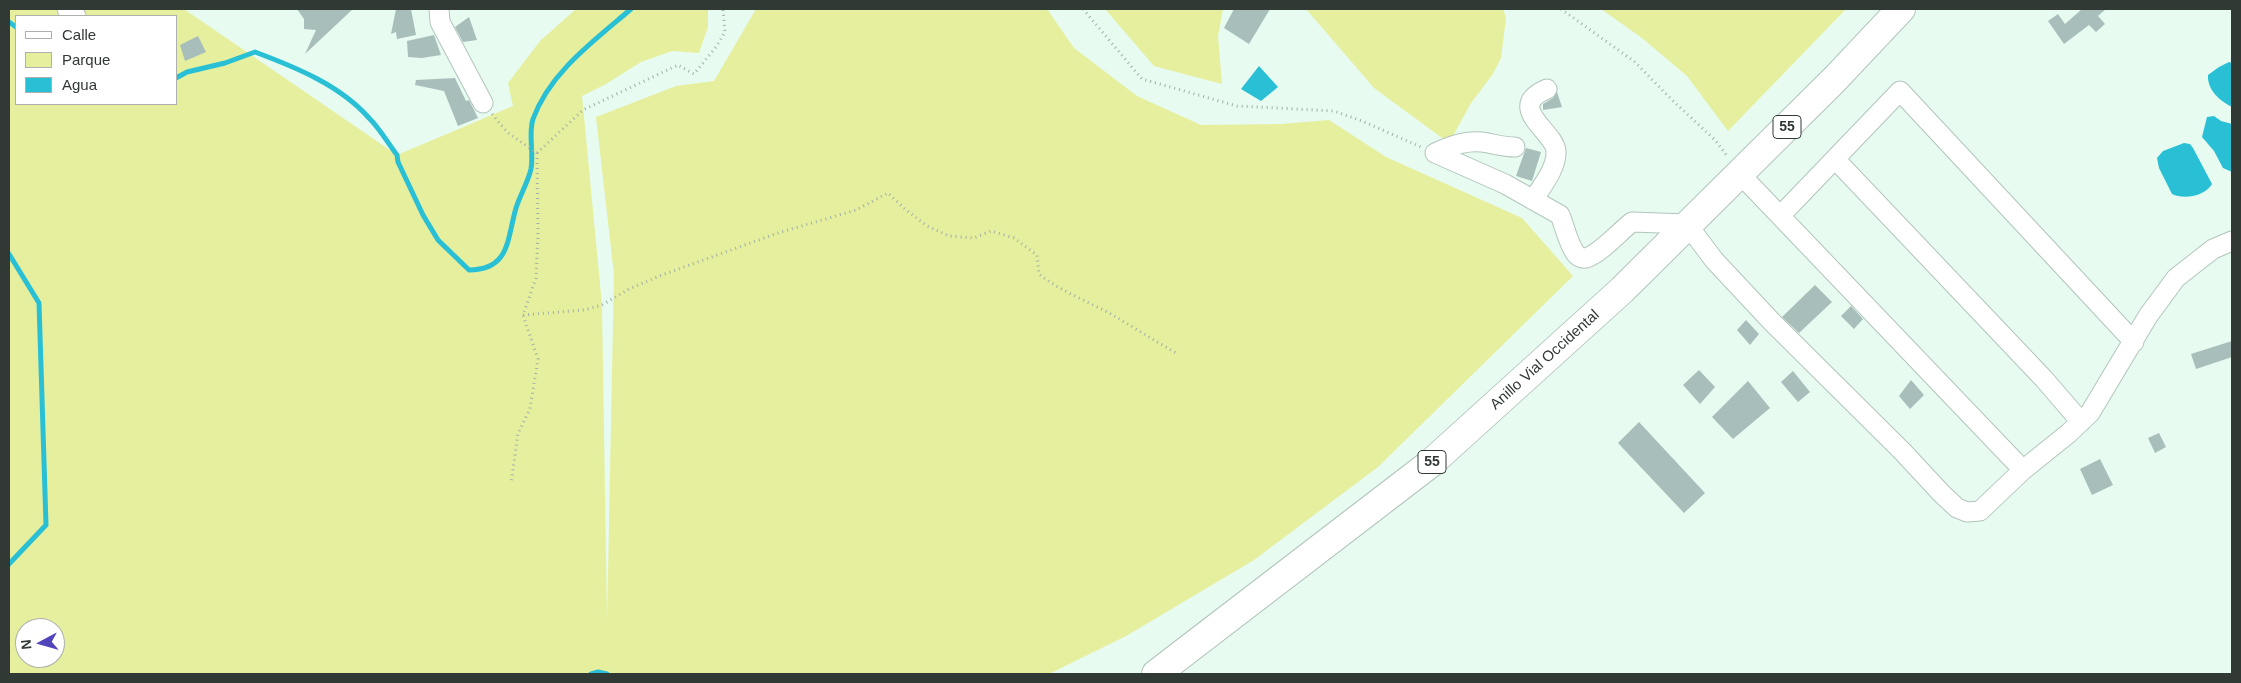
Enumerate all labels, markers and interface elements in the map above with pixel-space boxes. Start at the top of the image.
legend [15,15,178,105]
text: Calle [62,26,96,43]
text: Parque [62,51,110,68]
text: Agua [62,76,97,93]
road number: 55 [1773,115,1801,138]
street label: Anillo Vial Occidental [1487,306,1603,414]
road number: 55 [1418,451,1446,474]
north arrow [15,618,65,668]
text: N [18,639,35,650]

